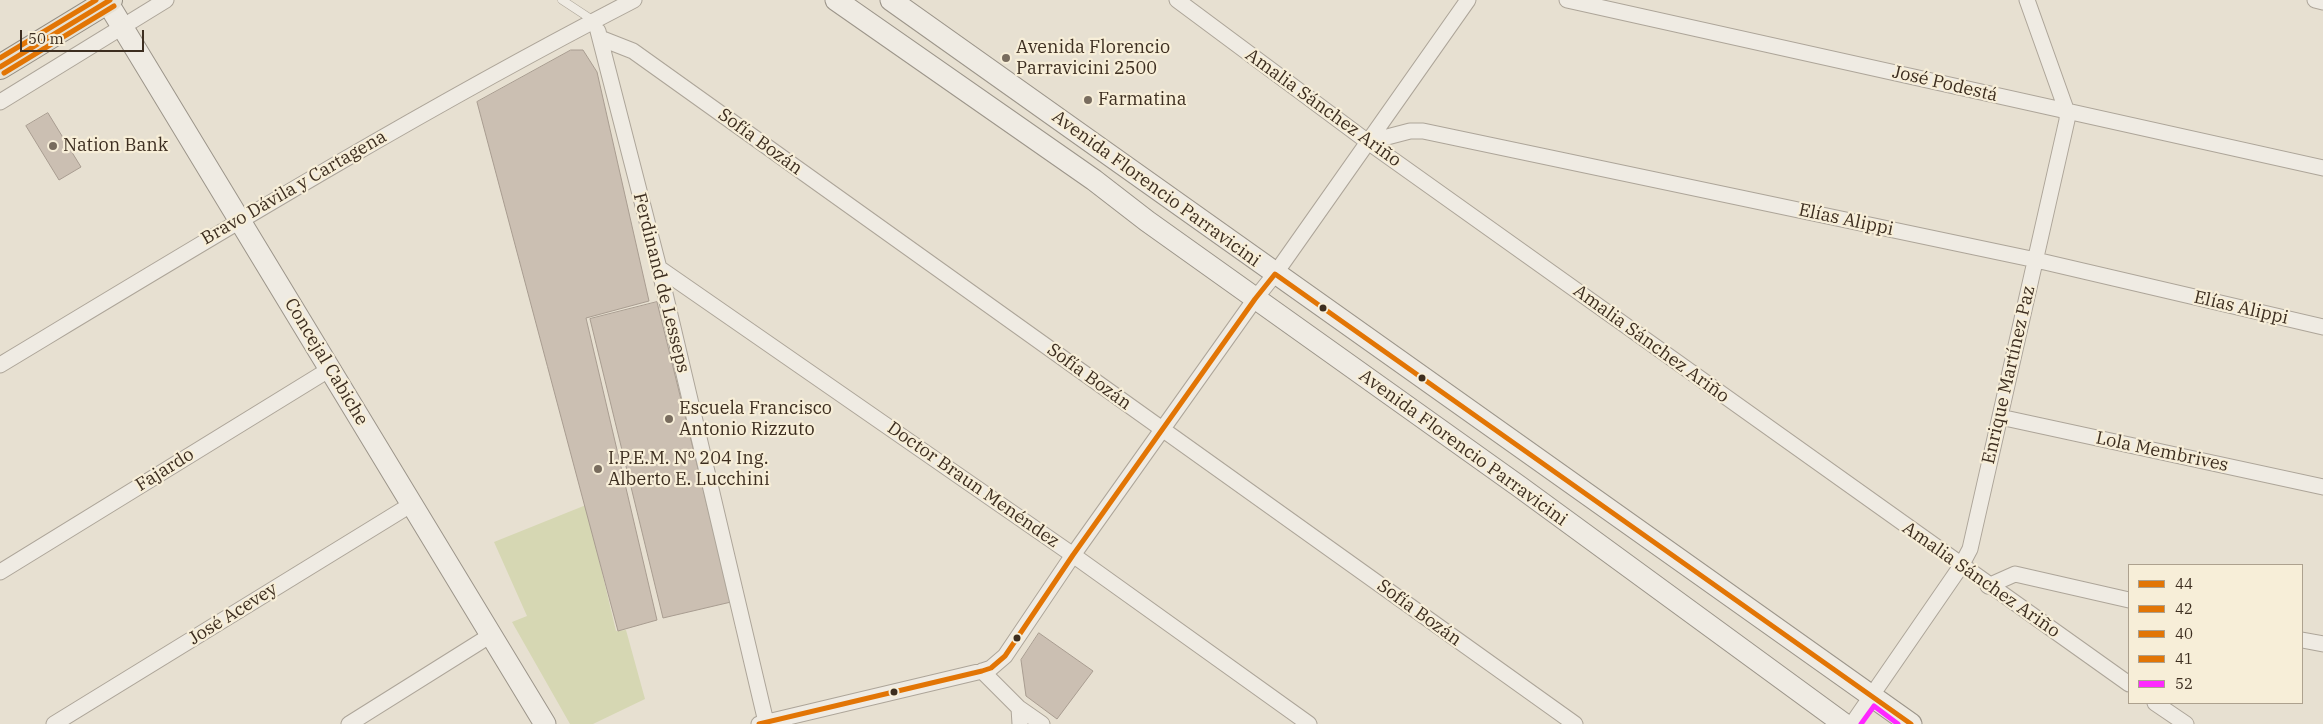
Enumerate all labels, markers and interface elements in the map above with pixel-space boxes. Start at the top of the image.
scale bar [22,20,146,52]
text: 50 m [28,29,64,48]
place label: Avenida Florencio Parravicini 2500 [1016,37,1170,80]
street label: Amalia Sánchez Ariño [1241,44,1405,172]
marker: Avenida Florencio Parravicini 2500 [1000,52,1012,64]
street label: José Podestá [1890,61,2000,107]
place label: Farmatina [1098,89,1187,111]
marker: Farmatina [1082,94,1094,106]
street label: Sofía Bozán [714,104,806,180]
street label: Avenida Florencio Parravicini [1048,106,1264,272]
street label: Bravo Dávila y Cartagena [197,126,391,250]
place label: Nation Bank [63,135,168,157]
marker: Nation Bank [47,140,59,152]
street label: Ferdinand de Lesseps [628,191,694,375]
street label: Elías Alippi [1797,199,1895,241]
street label: Amalia Sánchez Ariño [1569,280,1733,408]
street label: Enrique Martínez Paz [1978,284,2040,466]
street label: Elías Alippi [2192,287,2290,329]
street label: Concejal Cabiche [280,294,372,430]
unlabelled marker [1318,303,1328,313]
street label: Sofía Bozán [1043,339,1135,415]
street label: Avenida Florencio Parravicini [1355,365,1571,531]
unlabelled marker [1417,373,1427,383]
place label: Escuela Francisco Antonio Rizzuto [679,398,832,440]
marker: Escuela Francisco Antonio Rizzuto [663,413,675,425]
street label: Doctor Braun Menéndez [883,417,1063,553]
street label: Lola Membrives [2094,427,2230,477]
street label: Fajardo [132,444,198,496]
place label: I.P.E.M. Nº 204 Ing. Alberto E. Lucchini [608,448,770,490]
marker: I.P.E.M. Nº 204 Ing. Alberto E. Lucchini [592,463,604,475]
street label: Amalia Sánchez Ariño [1898,517,2064,643]
legend [2128,564,2303,704]
text: 44 [2175,574,2193,593]
street label: Sofía Bozán [1373,575,1465,651]
street label: José Acevey [185,578,281,650]
text: 42 [2175,599,2193,618]
text: 40 [2175,624,2193,643]
unlabelled marker [1012,633,1022,643]
text: 41 [2175,649,2193,668]
text: 52 [2175,674,2193,693]
unlabelled marker [889,687,899,697]

